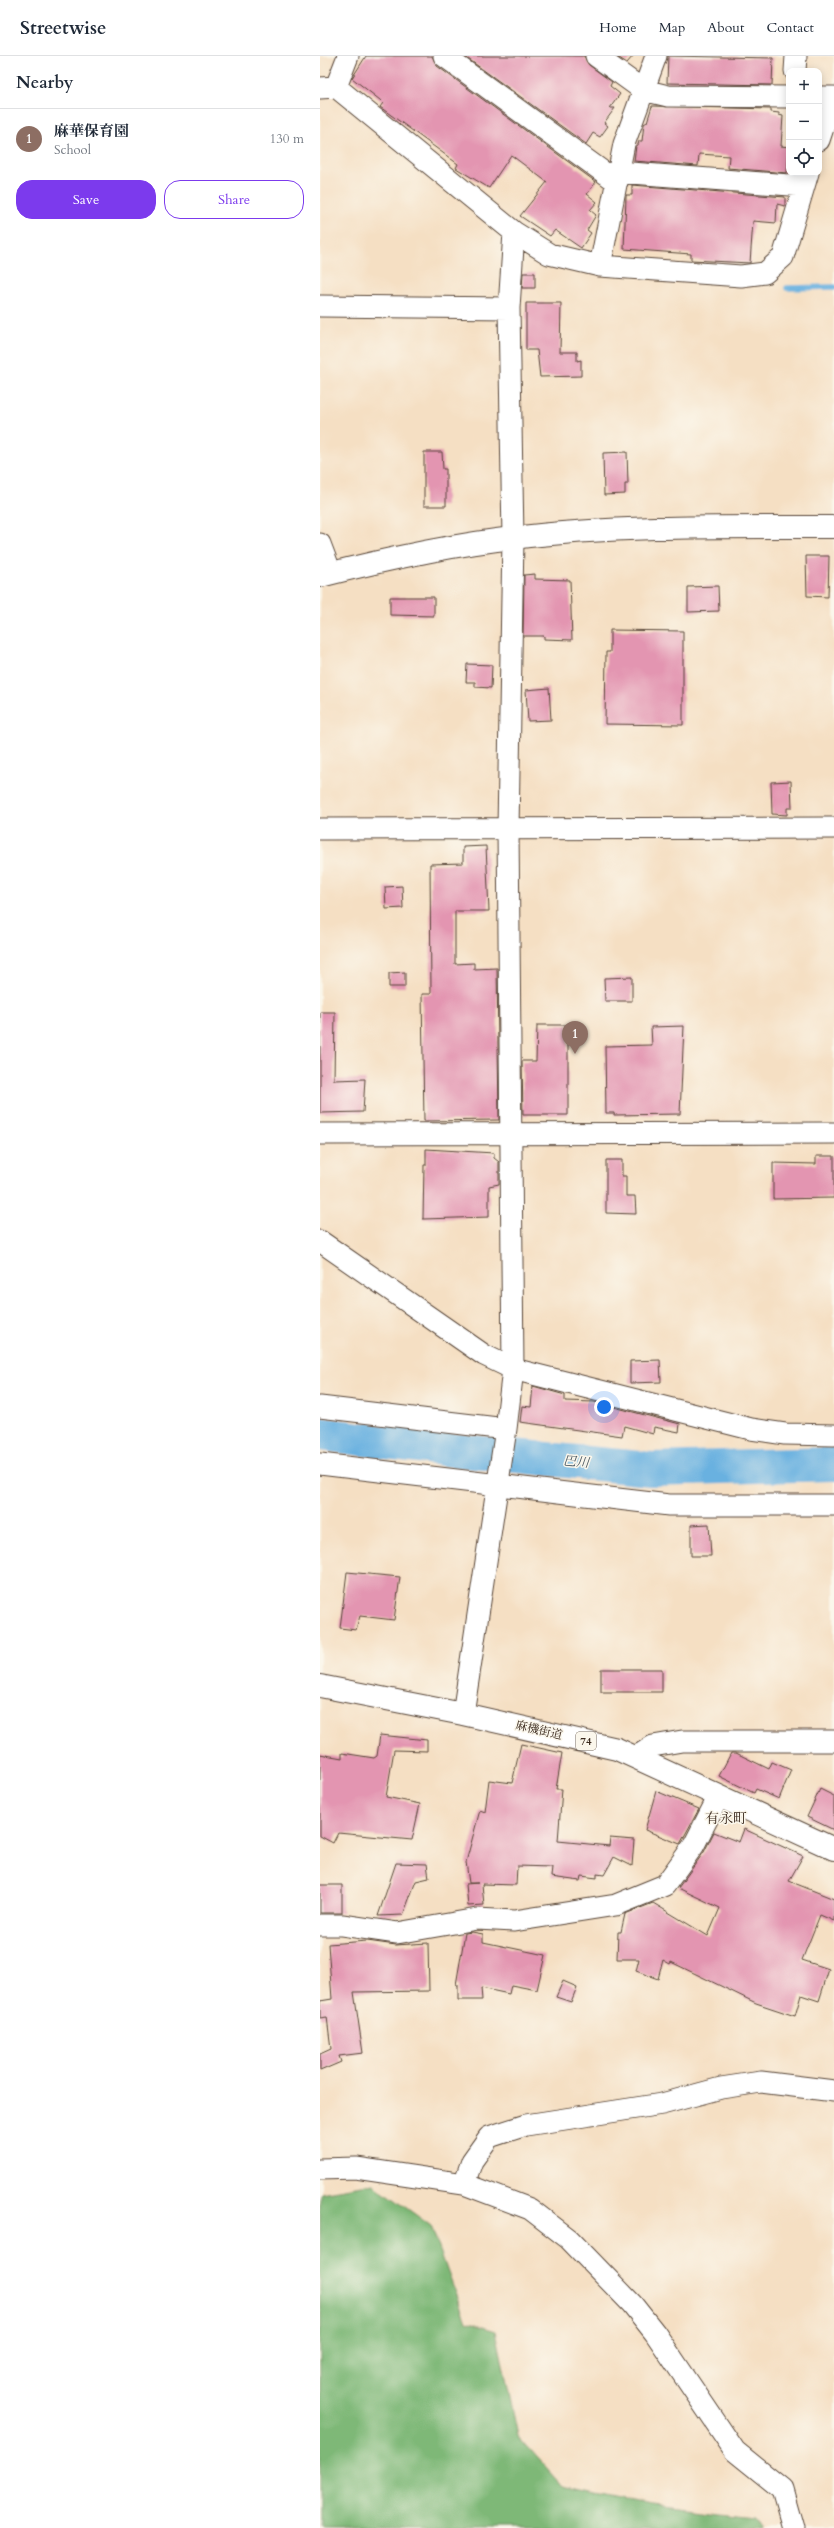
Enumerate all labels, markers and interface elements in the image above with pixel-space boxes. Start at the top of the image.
text: Streetwise [20,15,107,41]
text: Home [599,18,637,37]
text: Map [659,18,685,37]
text: About [707,18,744,37]
text: Contact [766,18,814,37]
map controls [786,68,822,176]
button: + [786,68,822,104]
text: Nearby [16,71,73,94]
button: − [786,104,822,140]
text: 麻華保育園 [54,121,129,141]
text: 1 [26,130,32,148]
text: 130 m [270,130,304,148]
button: locate [786,140,822,176]
text: School [54,141,91,159]
button: Save [16,180,156,219]
button: Share [164,180,304,219]
pin: 1 [562,1021,588,1054]
your location [594,1397,614,1417]
water label: 巴川 [562,1452,592,1472]
street label: 麻機街道 [514,1717,564,1743]
road number: 74 [576,1732,596,1750]
district label: 有永町 [705,1809,747,1828]

